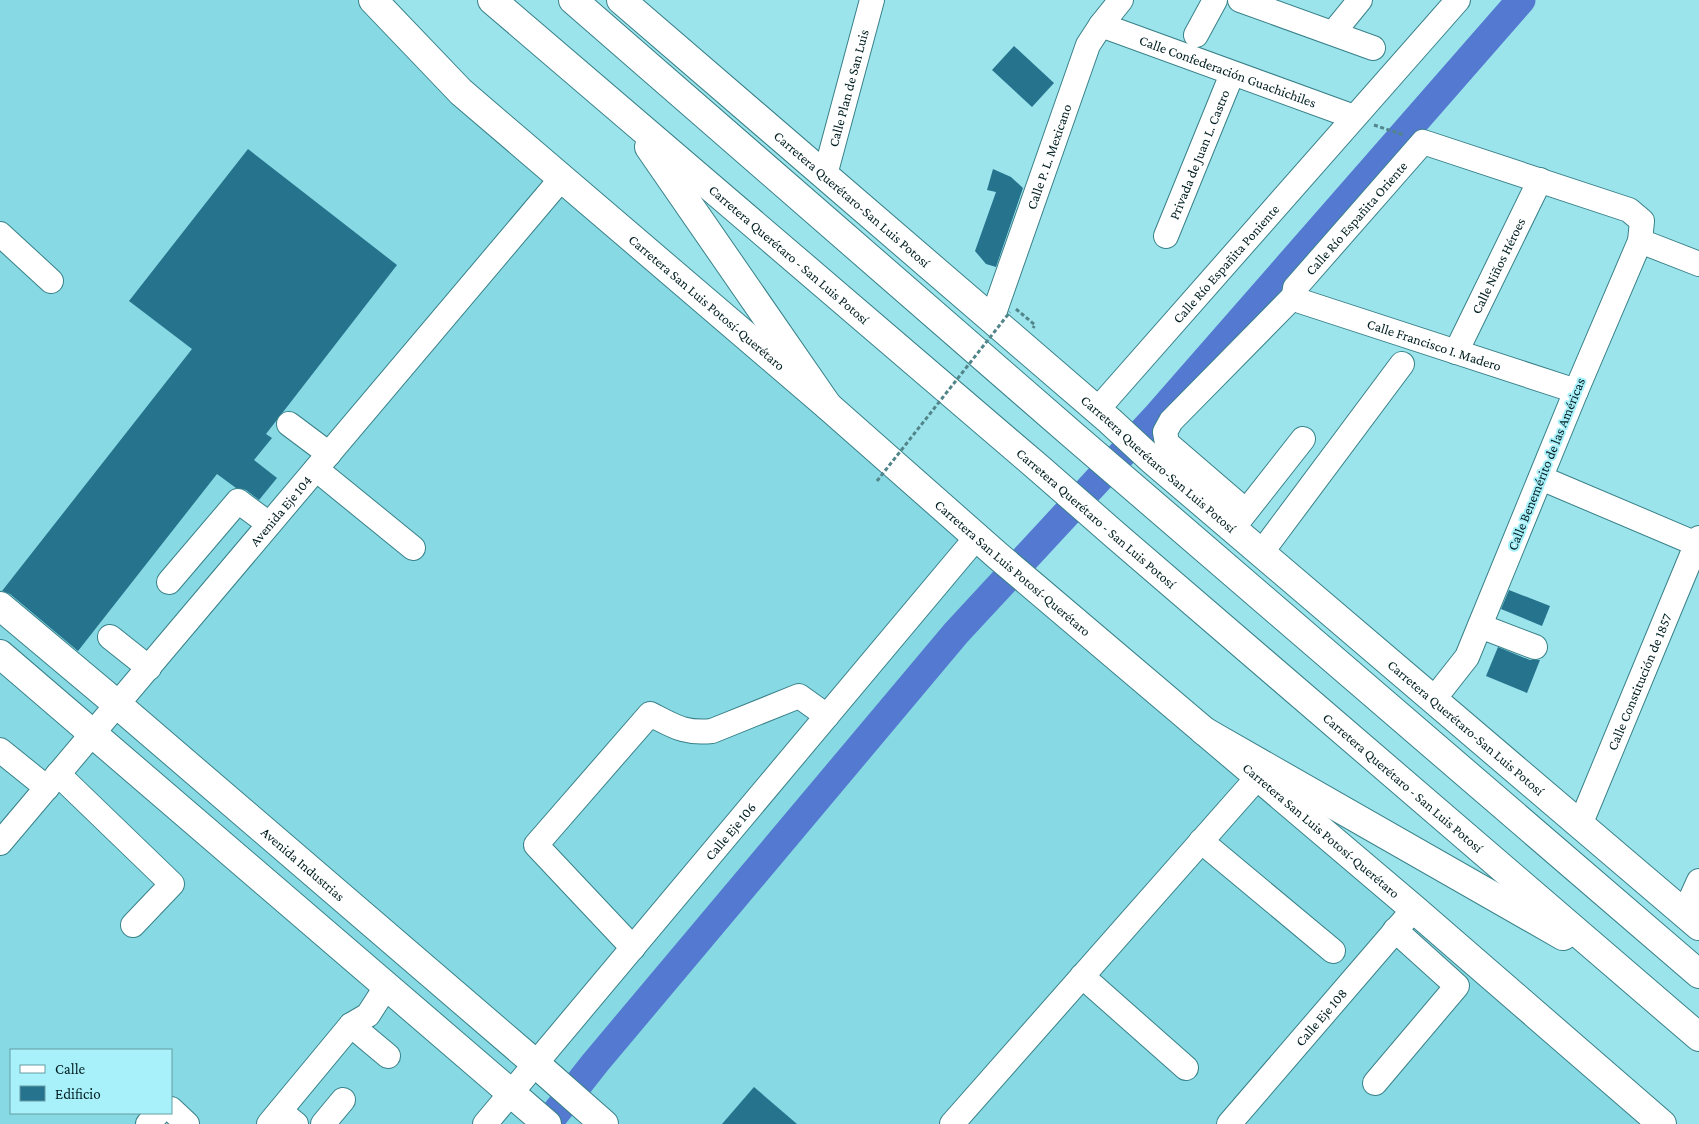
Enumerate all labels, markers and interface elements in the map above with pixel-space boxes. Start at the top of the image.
street label: Calle Plan de San Luis [825,28,872,149]
street label: Calle Confederación Guachichiles [1137,32,1319,111]
street label: Privada de Juan L. Castro [1166,87,1233,222]
street label: Calle P. L. Mexicano [1023,102,1075,212]
street label: Carretera Querétaro-San Luis Potosí [771,127,934,271]
street label: Calle Río Españita Oriente [1302,158,1410,278]
street label: Carretera Querétaro - San Luis Potosí [706,181,873,327]
street label: Calle Río Españita Poniente [1169,201,1282,326]
street label: Calle Niños Héroes [1468,215,1528,316]
street label: Carretera San Luis Potosí-Querétaro [626,231,788,374]
street label: Calle Francisco I. Madero [1365,315,1503,374]
street label: Calle Benemérito de las Américas [1504,375,1588,553]
street label: Carretera Querétaro-San Luis Potosí [1078,392,1240,536]
street label: Carretera Querétaro - San Luis Potosí [1013,445,1179,592]
street label: Avenida Eje 104 [246,472,315,549]
street label: Carretera San Luis Potosí-Querétaro [932,496,1094,639]
street label: Calle Constitución de 1857 [1604,610,1675,753]
street label: Carretera Querétaro-San Luis Potosí [1384,656,1548,799]
street label: Carretera Querétaro - San Luis Potosí [1320,709,1486,856]
street label: Carretera San Luis Potosí-Querétaro [1240,759,1403,901]
street label: Calle Eje 106 [702,799,759,863]
street label: Avenida Industrias [258,824,348,904]
street label: Calle Eje 108 [1292,985,1350,1049]
legend [10,1049,172,1114]
text: Calle [55,1061,86,1077]
text: Edificio [55,1086,101,1102]

